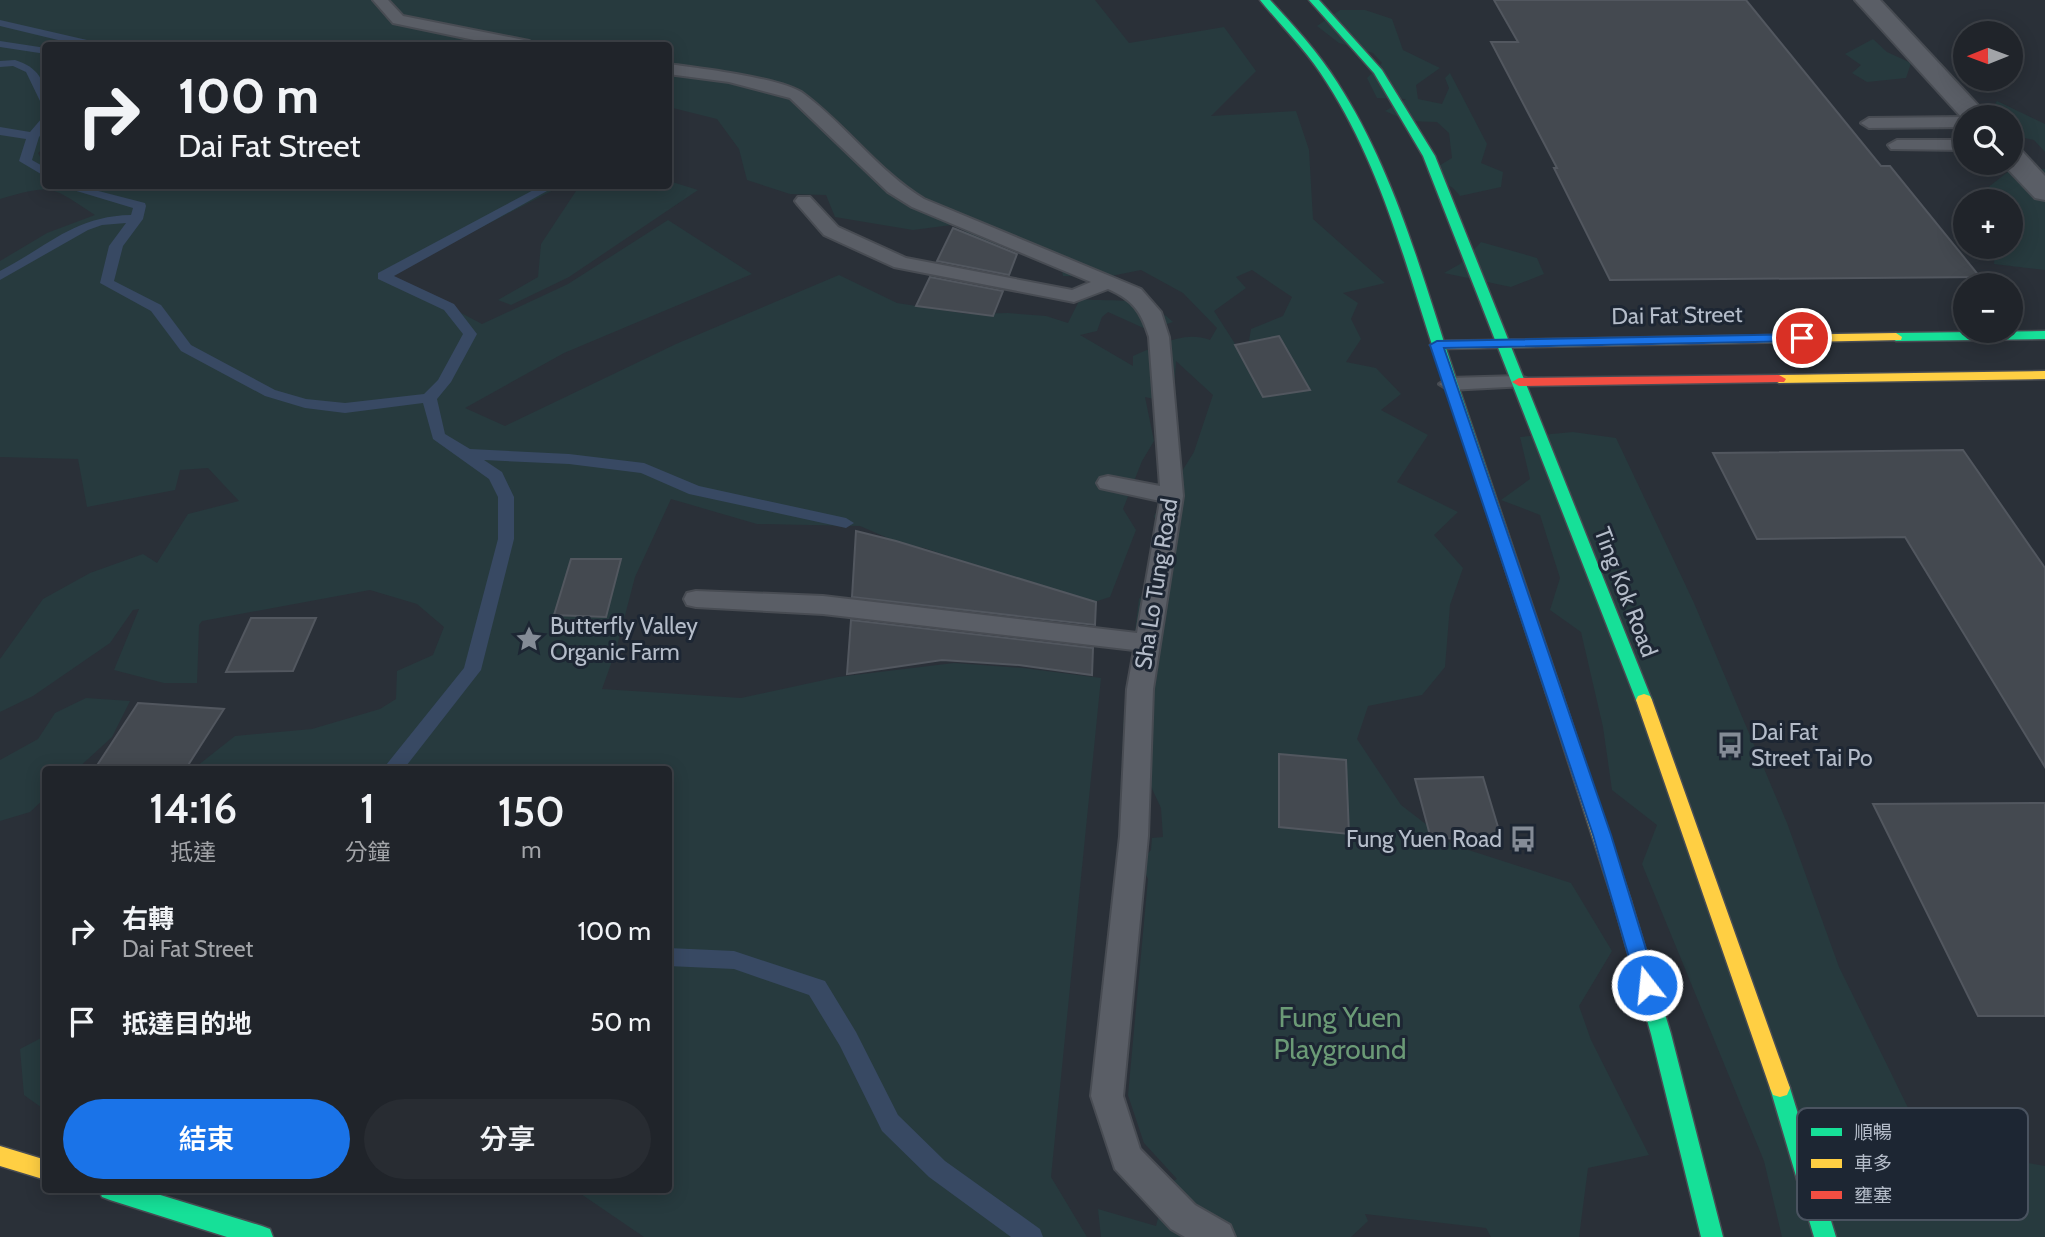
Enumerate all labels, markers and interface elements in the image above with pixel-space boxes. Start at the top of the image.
north arrow [1953,21,2023,91]
map controls [1953,21,2023,343]
text: 100 m [178,66,319,125]
icon: right [63,70,154,161]
button: search [1953,105,2023,175]
text: Dai Fat Street [178,126,361,165]
button: + [1953,189,2023,259]
button: − [1953,273,2023,343]
street label: Dai Fat Street [1611,300,1743,330]
pin [1772,308,1832,368]
icon: arrive [1783,319,1821,357]
street label: Sha Lo Tung Road [1129,496,1183,672]
street label: Ting Kok Road [1588,523,1664,661]
place label: Butterfly Valley Organic Farm [550,612,698,666]
place icon: Butterfly Valley Organic Farm [514,624,544,654]
place label: Dai Fat Street Tai Po [1751,718,1873,772]
bus stop icon: Dai Fat Street Tai Po [1715,730,1745,760]
text: 14:16 [149,782,237,834]
text: 1 [360,782,375,834]
text: 150 [498,785,565,837]
bus stop icon: Fung Yuen Road [1508,824,1538,854]
place label: Fung Yuen Road [1346,825,1502,853]
text: m [521,836,541,864]
text: 抵達 [170,838,216,866]
text: 分鐘 [344,838,390,866]
text: 右轉 [122,903,174,935]
icon: right [63,912,101,950]
text: 100 m [578,915,651,947]
text: Dai Fat Street [122,935,253,963]
position arrow [1610,948,1684,1022]
park label: Fung Yuen Playground [1273,1000,1407,1066]
icon: arrive [63,1003,101,1041]
text: 50 m [590,1006,651,1038]
text: 抵達目的地 [122,1008,252,1040]
button: 結束 [63,1099,350,1179]
button: 分享 [364,1099,651,1179]
legend [1797,1108,2028,1220]
text: 順暢 [1854,1121,1892,1144]
text: 車多 [1854,1152,1892,1175]
text: 壅塞 [1854,1184,1892,1207]

